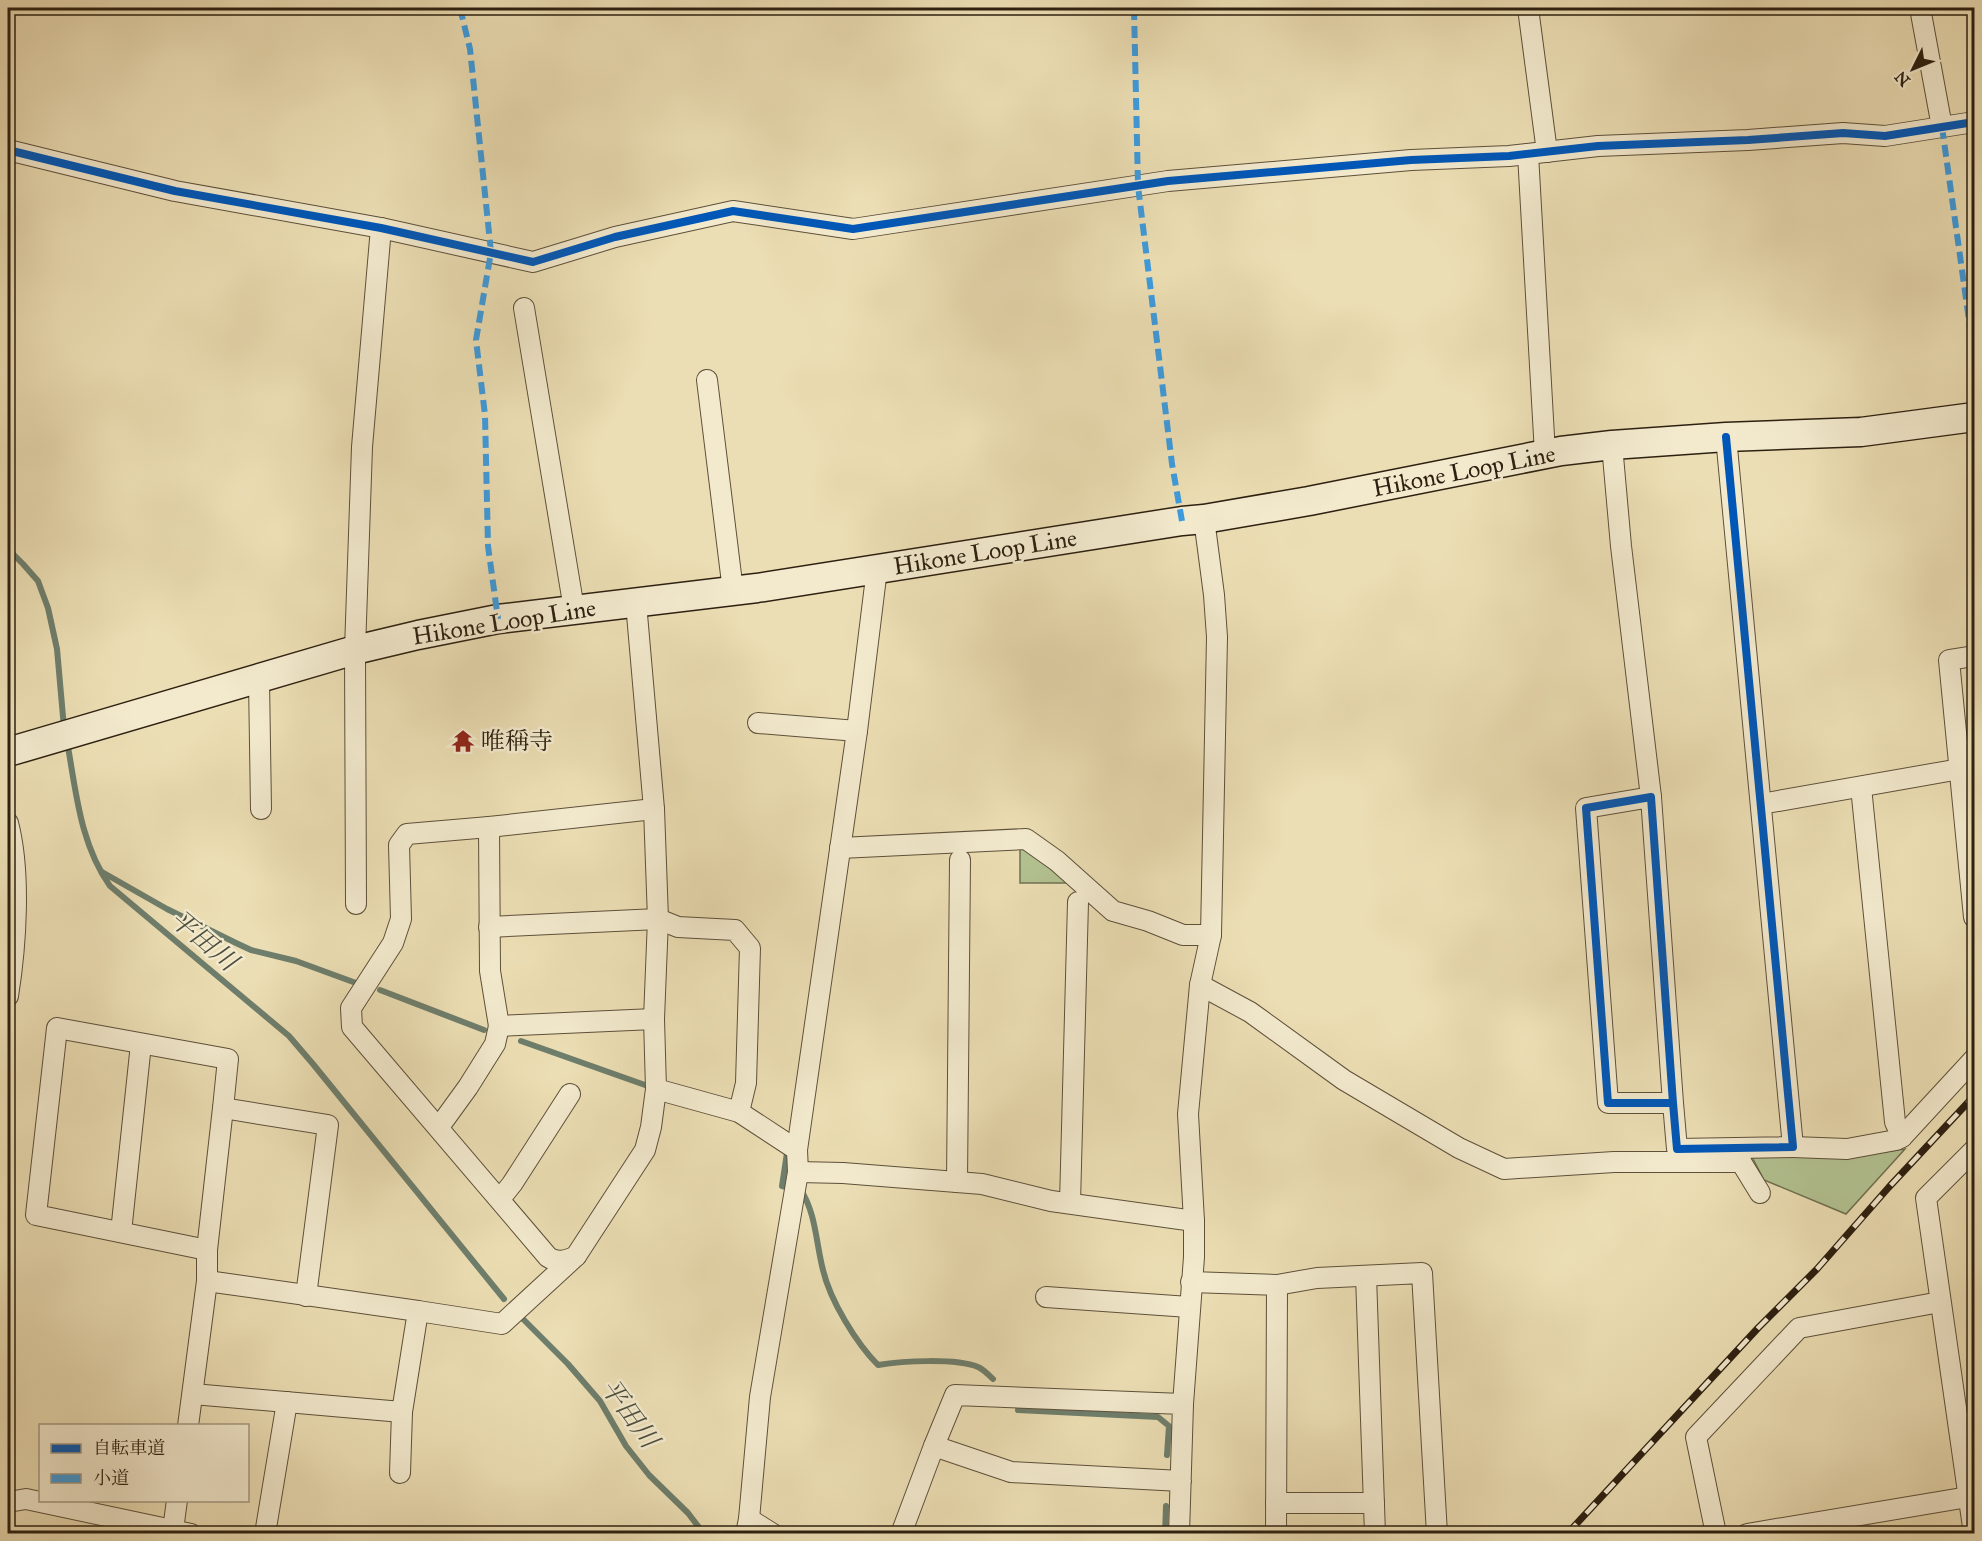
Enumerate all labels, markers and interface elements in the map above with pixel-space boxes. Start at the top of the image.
north arrow [1883,39,1943,99]
text: N [1891,67,1914,90]
street label: Hikone Loop Line [1370,439,1558,503]
street label: Hikone Loop Line [891,523,1079,581]
street label: Hikone Loop Line [410,593,598,651]
place label: 唯稱寺 [481,726,553,756]
temple icon: 唯稱寺 [450,728,476,754]
water label: 平田川 [164,903,246,979]
water label: 平田川 [594,1372,668,1456]
legend [39,1424,249,1502]
text: 自転車道 [93,1437,165,1459]
text: 小道 [93,1467,129,1489]

